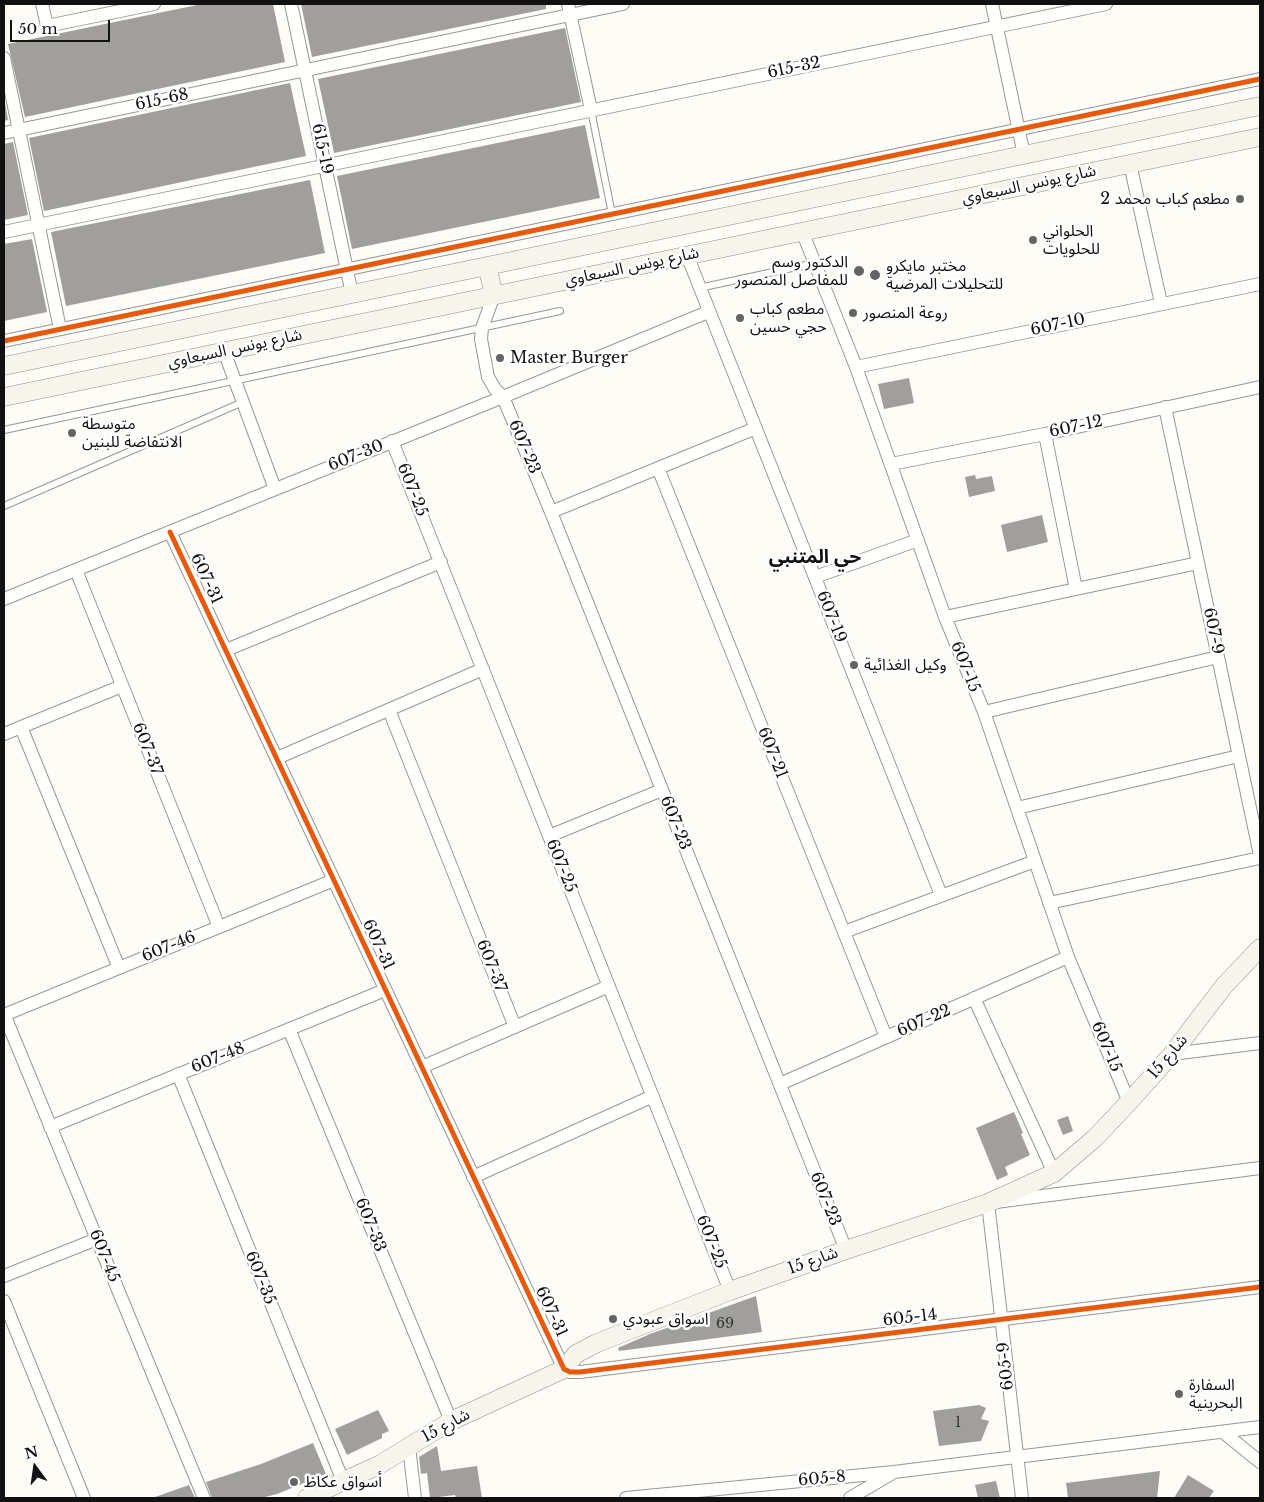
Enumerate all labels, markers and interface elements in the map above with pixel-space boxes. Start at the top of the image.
scale bar [12,10,112,42]
text: 50 m [18,19,58,38]
street label: 615-32 [766,53,822,83]
street label: 615-68 [134,85,190,115]
street label: 615-19 [307,122,337,176]
street label: شارع يونس السبعاوي [960,161,1098,209]
place label: مطعم كباب محمد 2 [1100,189,1230,209]
marker: مطعم كباب محمد 2 [1234,193,1246,205]
place label: الحلواني للحلويات [1043,221,1100,259]
marker: الحلواني للحلويات [1027,234,1039,246]
street label: شارع يونس السبعاوي [563,243,701,291]
place label: الدكتور وسم للمفاصل المنصور [735,252,848,290]
place label: مختبر مايكرو للتحليلات المرضية [886,256,1003,294]
marker: الدكتور وسم للمفاصل المنصور [852,264,866,278]
marker: مختبر مايكرو للتحليلات المرضية [868,268,882,282]
place label: مطعم كباب حجي حسين [750,299,827,337]
place label: روعة المنصور [863,303,948,323]
marker: روعة المنصور [847,307,859,319]
street label: 607-10 [1029,310,1087,340]
marker: مطعم كباب حجي حسين [734,312,746,324]
street label: شارع يونس السبعاوي [166,325,304,373]
place label: Master Burger [510,348,628,368]
marker: Master Burger [494,352,506,364]
street label: 607-12 [1048,412,1104,442]
place label: متوسطة الانتفاضة للبنين [82,414,182,452]
street label: 607-23 [504,417,544,477]
marker: متوسطة الانتفاضة للبنين [66,427,78,439]
street label: 607-30 [325,436,387,476]
street label: 607-25 [393,461,431,519]
district label: حي المتنبي [769,547,861,569]
street label: 607-31 [186,551,226,607]
street label: 607-19 [812,588,850,646]
street label: 607-9 [1199,606,1227,656]
street label: 607-15 [946,639,984,695]
place label: وكيل الغذائية [864,655,947,675]
marker: وكيل الغذائية [848,659,860,671]
street label: 607-37 [128,720,166,778]
street label: 607-21 [753,724,791,782]
street label: 607-23 [656,793,694,853]
street label: 607-25 [542,837,580,895]
street label: 607-31 [358,917,398,973]
street label: 607-46 [139,928,199,966]
street label: 607-37 [472,937,510,995]
street label: 607-22 [894,1001,954,1041]
street label: 607-15 [1087,1019,1125,1075]
street label: شارع 15 [1144,1031,1192,1083]
street label: 607-48 [188,1039,248,1077]
street label: 607-23 [806,1169,844,1229]
street label: 607-33 [351,1195,389,1255]
street label: 607-25 [692,1213,730,1271]
street label: 607-45 [85,1227,123,1285]
street label: شارع 15 [785,1243,841,1279]
street label: 607-35 [241,1249,279,1307]
street label: 607-31 [531,1284,571,1340]
street label: 605-14 [882,1305,938,1331]
place label: اسواق عبودي [623,1309,709,1329]
marker: اسواق عبودي [607,1313,619,1325]
house number: 69 [716,1316,734,1332]
street label: 605-9 [994,1341,1018,1391]
place label: السفارة البحرينية [1189,1375,1243,1413]
marker: السفارة البحرينية [1173,1388,1185,1400]
street label: شارع 15 [419,1405,473,1447]
house number: 1 [955,1415,961,1431]
north arrow [10,1442,60,1492]
text: N [23,1442,40,1463]
street label: 605-8 [797,1467,847,1491]
place label: أسواق عكاظ [304,1472,382,1492]
marker: أسواق عكاظ [288,1476,300,1488]

